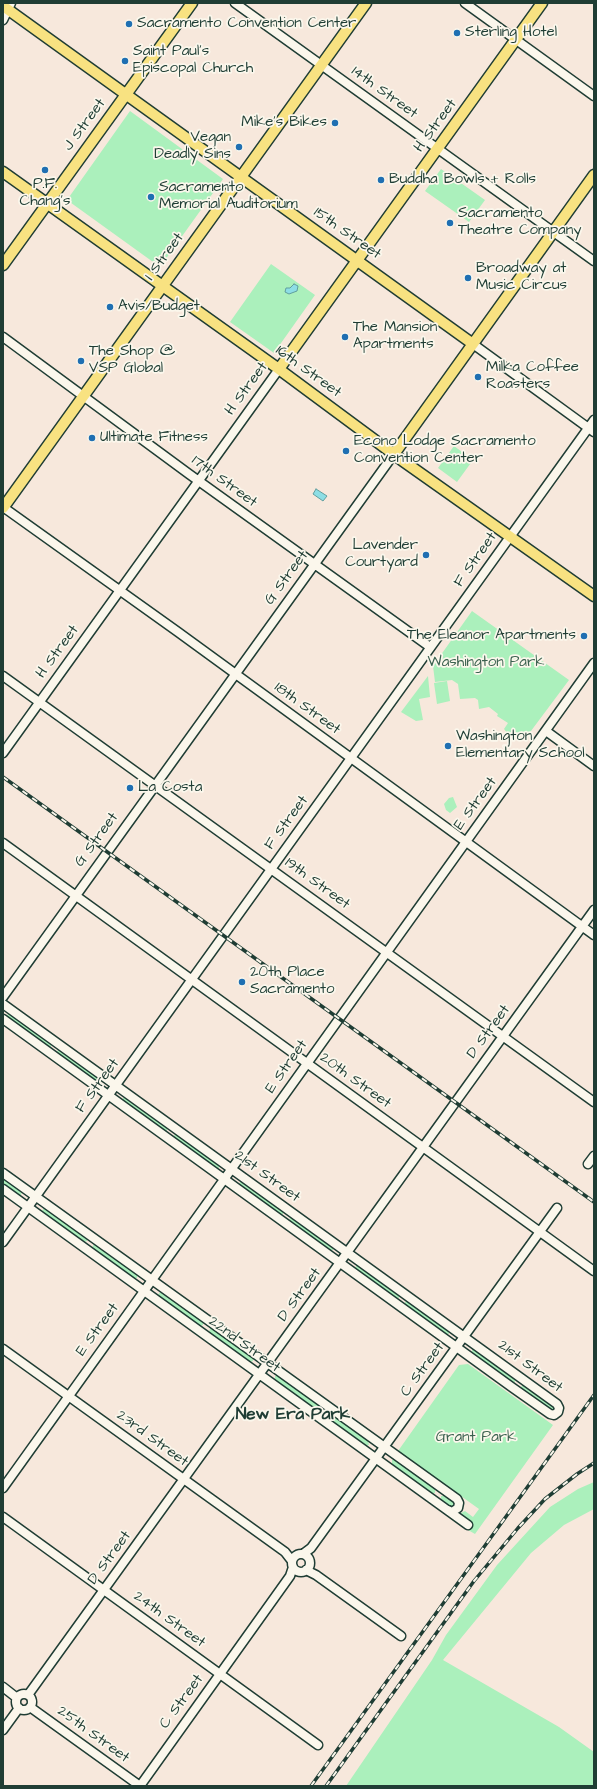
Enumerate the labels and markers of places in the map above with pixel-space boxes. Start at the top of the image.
place label: Sacramento Convention Center [137,15,356,33]
marker: Sacramento Convention Center [124,19,134,29]
place label: Sterling Hotel [465,24,557,42]
marker: Sterling Hotel [452,28,462,38]
place label: Saint Paul’s Episcopal Church [133,43,253,78]
marker: Saint Paul’s Episcopal Church [120,56,130,66]
place label: Mike's Bikes [241,114,327,132]
marker: Mike's Bikes [330,118,340,128]
place label: Vegan Deadly Sins [154,129,231,164]
marker: Vegan Deadly Sins [234,142,244,152]
marker: P.F. Chang's [40,165,50,175]
place label: Buddha Bowls + Rolls [389,171,536,189]
marker: Buddha Bowls + Rolls [376,175,386,185]
place label: P.F. Chang's [20,176,70,211]
place label: Sacramento Memorial Auditorium [159,179,298,214]
marker: Sacramento Memorial Auditorium [146,192,156,202]
place label: Sacramento Theatre Company [458,205,581,240]
marker: Sacramento Theatre Company [445,218,455,228]
place label: Broadway at Music Circus [476,260,567,295]
marker: Broadway at Music Circus [463,273,473,283]
place label: Avis/Budget [118,298,200,316]
marker: Avis/Budget [105,302,115,312]
place label: The Mansion Apartments [353,319,437,354]
marker: The Mansion Apartments [340,332,350,342]
place label: The Shop @ VSP Global [89,343,175,378]
marker: The Shop @ VSP Global [76,356,86,366]
place label: Milka Coffee Roasters [486,359,579,394]
marker: Milka Coffee Roasters [473,372,483,382]
place label: Ultimate Fitness [100,429,208,447]
marker: Ultimate Fitness [87,433,97,443]
place label: Econo Lodge Sacramento Convention Center [354,433,536,468]
marker: Econo Lodge Sacramento Convention Center [341,446,351,456]
place label: Lavender Courtyard [345,537,418,572]
marker: Lavender Courtyard [421,550,431,560]
place label: The Eleanor Apartments [407,627,576,645]
marker: The Eleanor Apartments [579,631,589,641]
place label: Washington Elementary School [456,728,585,763]
marker: Washington Elementary School [443,741,453,751]
place label: La Costa [138,779,202,797]
marker: La Costa [125,783,135,793]
place label: 20th Place Sacramento [250,964,334,999]
marker: 20th Place Sacramento [237,977,247,987]

